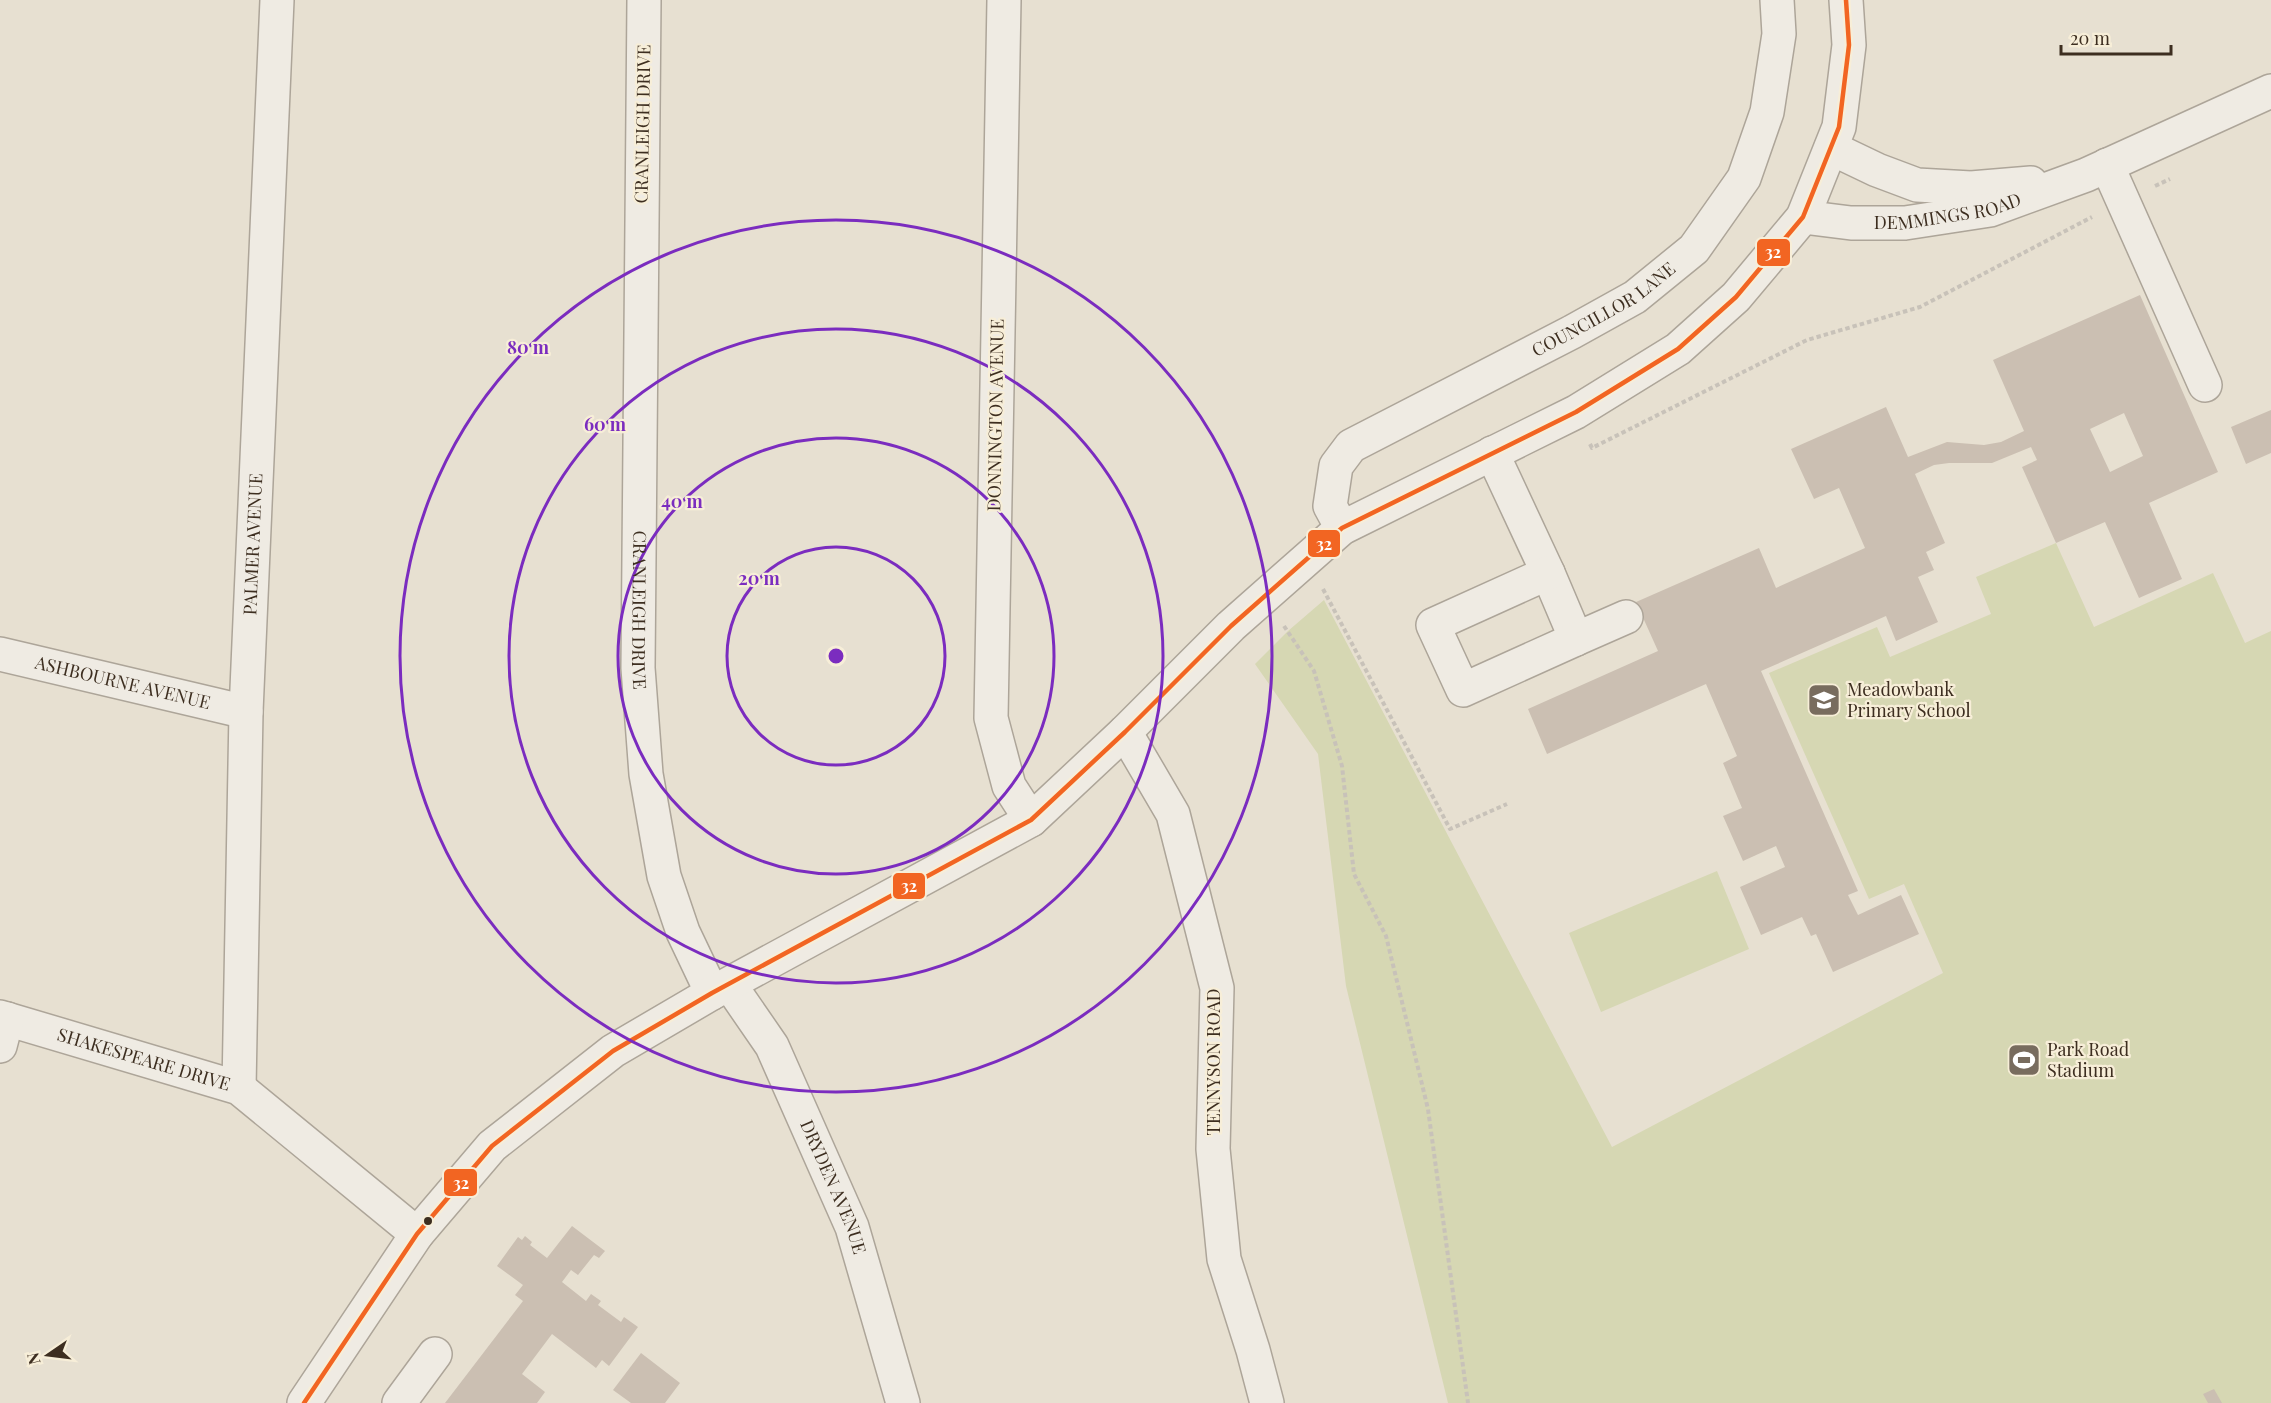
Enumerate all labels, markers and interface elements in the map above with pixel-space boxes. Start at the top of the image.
scale bar [2061,18,2170,56]
text: 20 m [2070,26,2110,50]
street label: CRANLEIGH DRIVE [629,44,655,204]
street label: DEMMINGS ROAD [1874,187,2024,235]
line badge: 32 [1756,238,1791,267]
text: 32 [1765,241,1781,262]
street label: COUNCILLOR LANE [1527,256,1680,362]
street label: DONNINGTON AVENUE [981,318,1009,511]
text: 80 m [507,335,550,359]
text: 60 m [584,412,627,436]
street label: PALMER AVENUE [237,473,267,616]
text: 40 m [661,489,704,513]
line badge: 32 [1307,529,1341,558]
street label: CRANLEIGH DRIVE [627,530,653,690]
text: 32 [1316,533,1332,554]
text: 20 m [738,566,780,590]
centre of rings [826,646,846,666]
street label: ASHBOURNE AVENUE [32,649,213,714]
place label: Meadowbank Primary School [1847,677,1971,722]
school or university icon: Meadowbank Primary School [1806,682,1842,718]
line badge: 32 [892,872,926,900]
text: 32 [901,875,917,896]
street label: TENNYSON ROAD [1201,988,1225,1136]
street label: SHAKESPEARE DRIVE [55,1022,234,1096]
place label: Park Road Stadium [2047,1037,2130,1082]
sports icon: Park Road Stadium [2006,1042,2042,1078]
street label: DRYDEN AVENUE [795,1116,872,1257]
line badge: 32 [443,1168,478,1197]
text: 32 [453,1172,469,1193]
unlabelled marker [422,1215,434,1227]
north arrow [18,1325,78,1385]
text: N [21,1350,45,1367]

